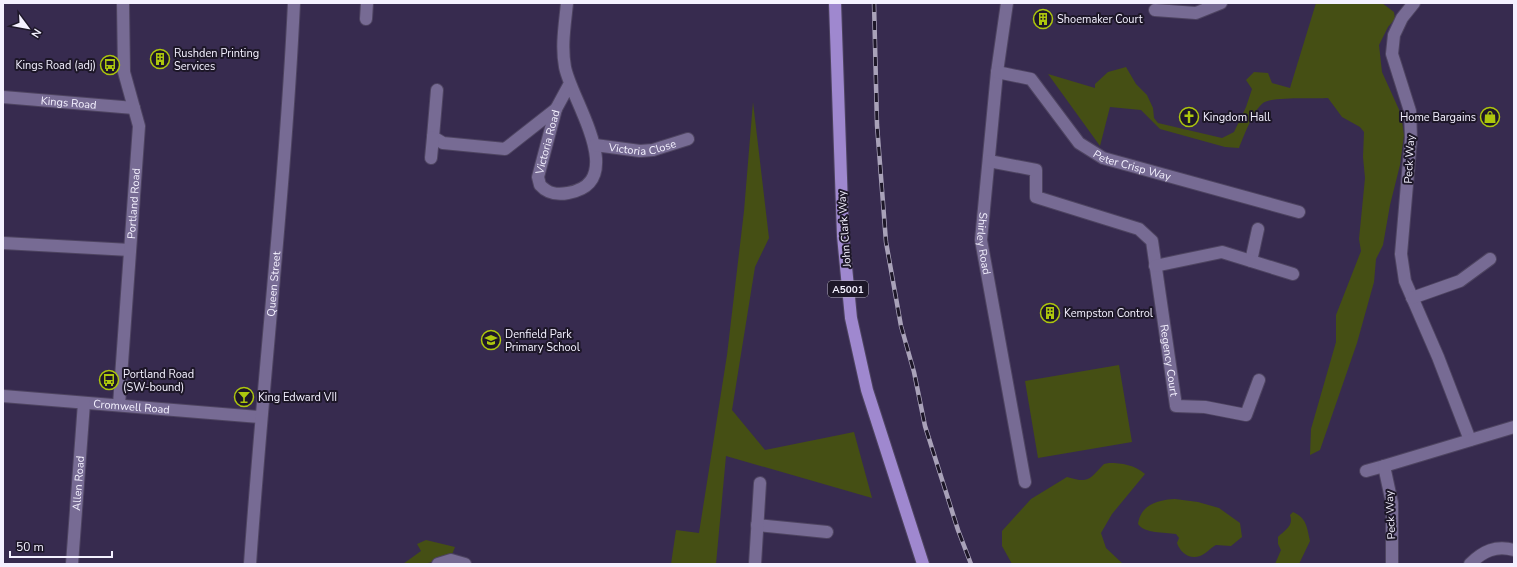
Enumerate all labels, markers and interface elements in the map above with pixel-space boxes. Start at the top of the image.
north arrow [8,8,48,48]
building icon: Shoemaker Court [1032,8,1054,30]
place label: Shoemaker Court [1057,12,1143,27]
text: N [28,26,45,41]
place label: Rushden Printing Services [174,46,259,74]
building icon: Rushden Printing Services [149,48,171,70]
bus stop icon: Kings Road (adj) [99,54,121,76]
place label: Kings Road (adj) [16,58,96,73]
street label: Kings Road [40,93,97,113]
church icon: Kingdom Hall [1178,106,1200,128]
shop icon: Home Bargains [1479,106,1501,128]
street label: Victoria Road [532,108,563,177]
place label: Kingdom Hall [1203,110,1271,125]
place label: Home Bargains [1400,110,1476,125]
street label: Peck Way [1401,134,1418,184]
street label: Victoria Close [607,136,678,159]
street label: Peter Crisp Way [1090,147,1173,184]
street label: Portland Road [124,168,144,240]
street label: John Clark Way [834,190,855,269]
street label: Shirley Road [973,212,994,276]
street label: Queen Street [264,251,284,317]
road number: A5001 [828,281,868,297]
building icon: Kempston Control [1039,302,1061,324]
place label: Kempston Control [1064,306,1154,321]
street label: Regency Court [1156,323,1182,398]
place label: Denfield Park Primary School [505,327,581,355]
school or university icon: Denfield Park Primary School [480,329,502,351]
place label: Portland Road (SW-bound) [123,367,194,395]
bus stop icon: Portland Road (SW-bound) [98,369,120,391]
bar icon: King Edward VII [233,386,255,408]
place label: King Edward VII [258,390,337,405]
street label: Cromwell Road [93,396,170,418]
street label: Allen Road [69,455,88,511]
street label: Peck Way [1382,490,1399,540]
scale bar [10,533,112,559]
text: 50 m [16,539,44,555]

